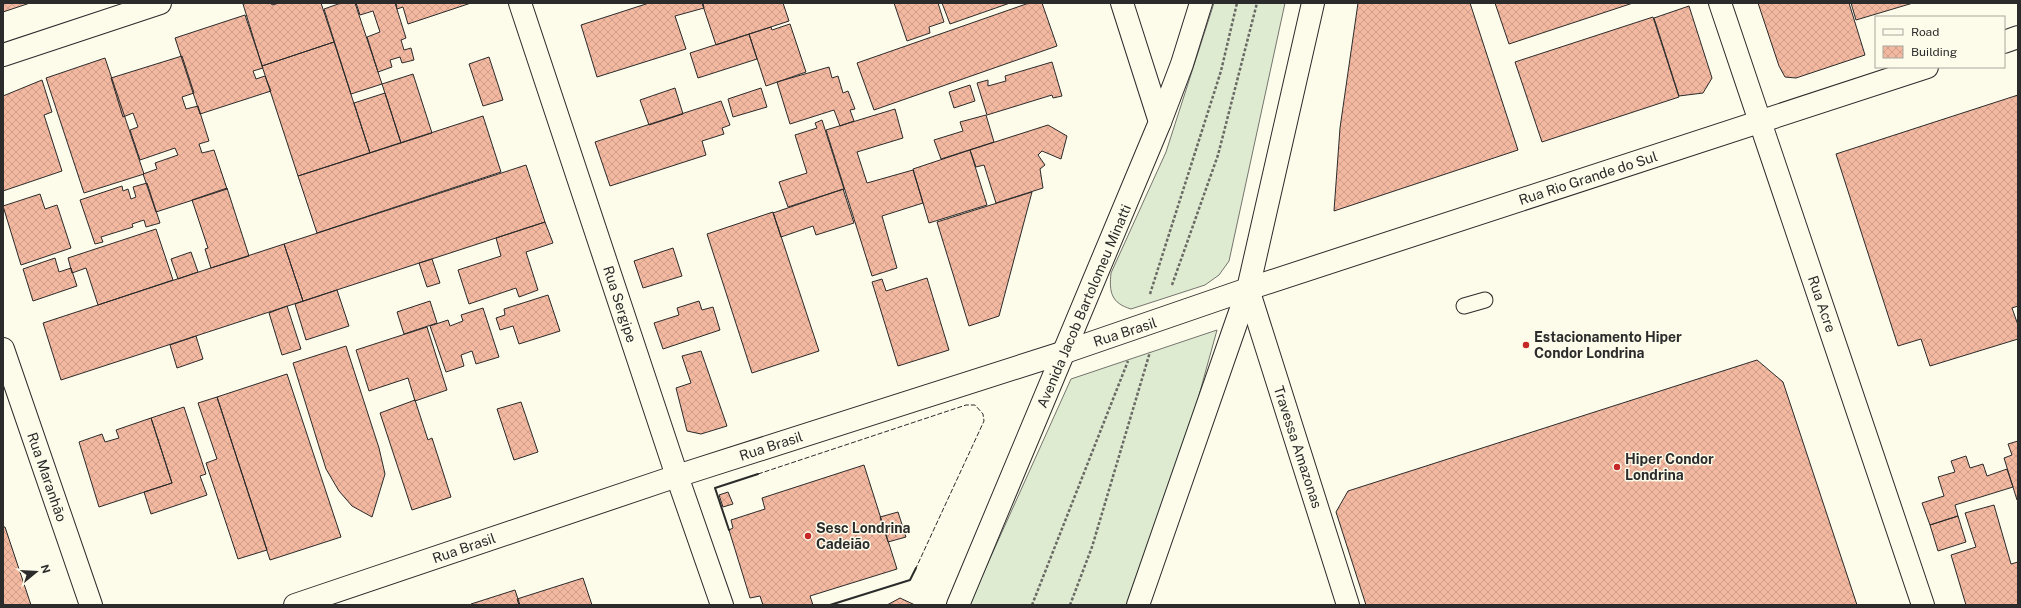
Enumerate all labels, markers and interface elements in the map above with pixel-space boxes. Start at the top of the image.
legend [1875,16,2005,68]
text: Road [1911,25,1939,39]
text: Building [1911,45,1957,59]
street label: Rua Rio Grande do Sul [1517,148,1659,208]
street label: Avenida Jacob Bartolomeu Minatti [1034,202,1134,410]
street label: Rua Sergipe [600,264,640,344]
street label: Rua Acre [1805,273,1839,335]
street label: Rua Brasil [1091,314,1159,350]
place label: Estacionamento Hiper Condor Londrina [1534,329,1682,361]
marker: Estacionamento Hiper Condor Londrina [1521,340,1531,350]
street label: Travessa Amazonas [1271,384,1325,510]
street label: Rua Brasil [737,428,805,464]
street label: Rua Maranhão [24,430,70,524]
place label: Hiper Condor Londrina [1625,451,1714,483]
marker: Hiper Condor Londrina [1612,462,1622,472]
place label: Sesc Londrina Cadeião [816,520,910,552]
street label: Rua Brasil [430,530,498,566]
marker: Sesc Londrina Cadeião [803,531,813,541]
north arrow [16,552,56,592]
text: N [38,563,53,575]

